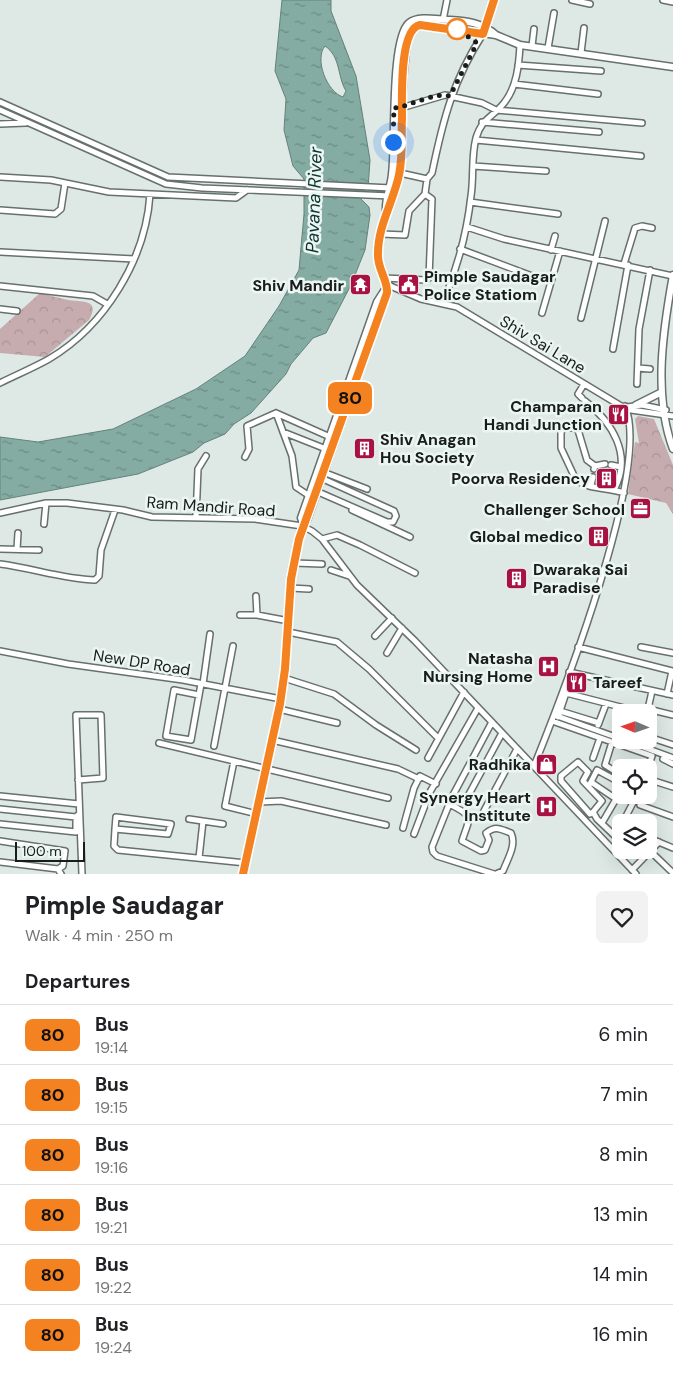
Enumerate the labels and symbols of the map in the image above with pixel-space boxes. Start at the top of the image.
unlabelled marker [446,18,468,40]
your location [381,130,406,155]
water label: Pavana River [300,145,328,254]
place label: Pimple Saudagar Police Statiom [424,266,556,305]
temple icon: Shiv Mandir [348,273,372,297]
public building icon: Pimple Saudagar Police Statiom [396,273,420,297]
place label: Shiv Mandir [252,275,344,296]
street label: Shiv Sai Lane [496,311,590,378]
line badge: 80 [328,382,372,414]
place label: Champaran Handi Junction [484,396,602,435]
restaurant icon: Champaran Handi Junction [606,403,630,427]
place label: Shiv Anagan Hou Society [380,429,476,468]
building icon: Shiv Anagan Hou Society [352,436,376,460]
building icon: Poorva Residency [594,466,618,490]
place label: Poorva Residency [451,468,590,489]
street label: Ram Mandir Road [146,492,276,521]
office icon: Challenger School [629,497,653,521]
place label: Challenger School [484,499,625,520]
building icon: Global medico [587,524,611,548]
place label: Global medico [470,526,583,547]
place label: Dwaraka Sai Paradise [533,559,628,598]
building icon: Dwaraka Sai Paradise [505,566,529,590]
street label: New DP Road [92,644,192,681]
place label: Natasha Nursing Home [423,648,533,687]
hospital icon: Natasha Nursing Home [537,655,561,679]
restaurant icon: Tareef [565,670,589,694]
place label: Tareef [593,672,642,693]
north arrow [612,704,658,749]
shop icon: Radhika [535,752,559,776]
place label: Radhika [469,754,531,775]
place label: Synergy Heart Institute [419,787,531,826]
hospital icon: Synergy Heart Institute [535,794,559,818]
scale bar [15,839,85,862]

